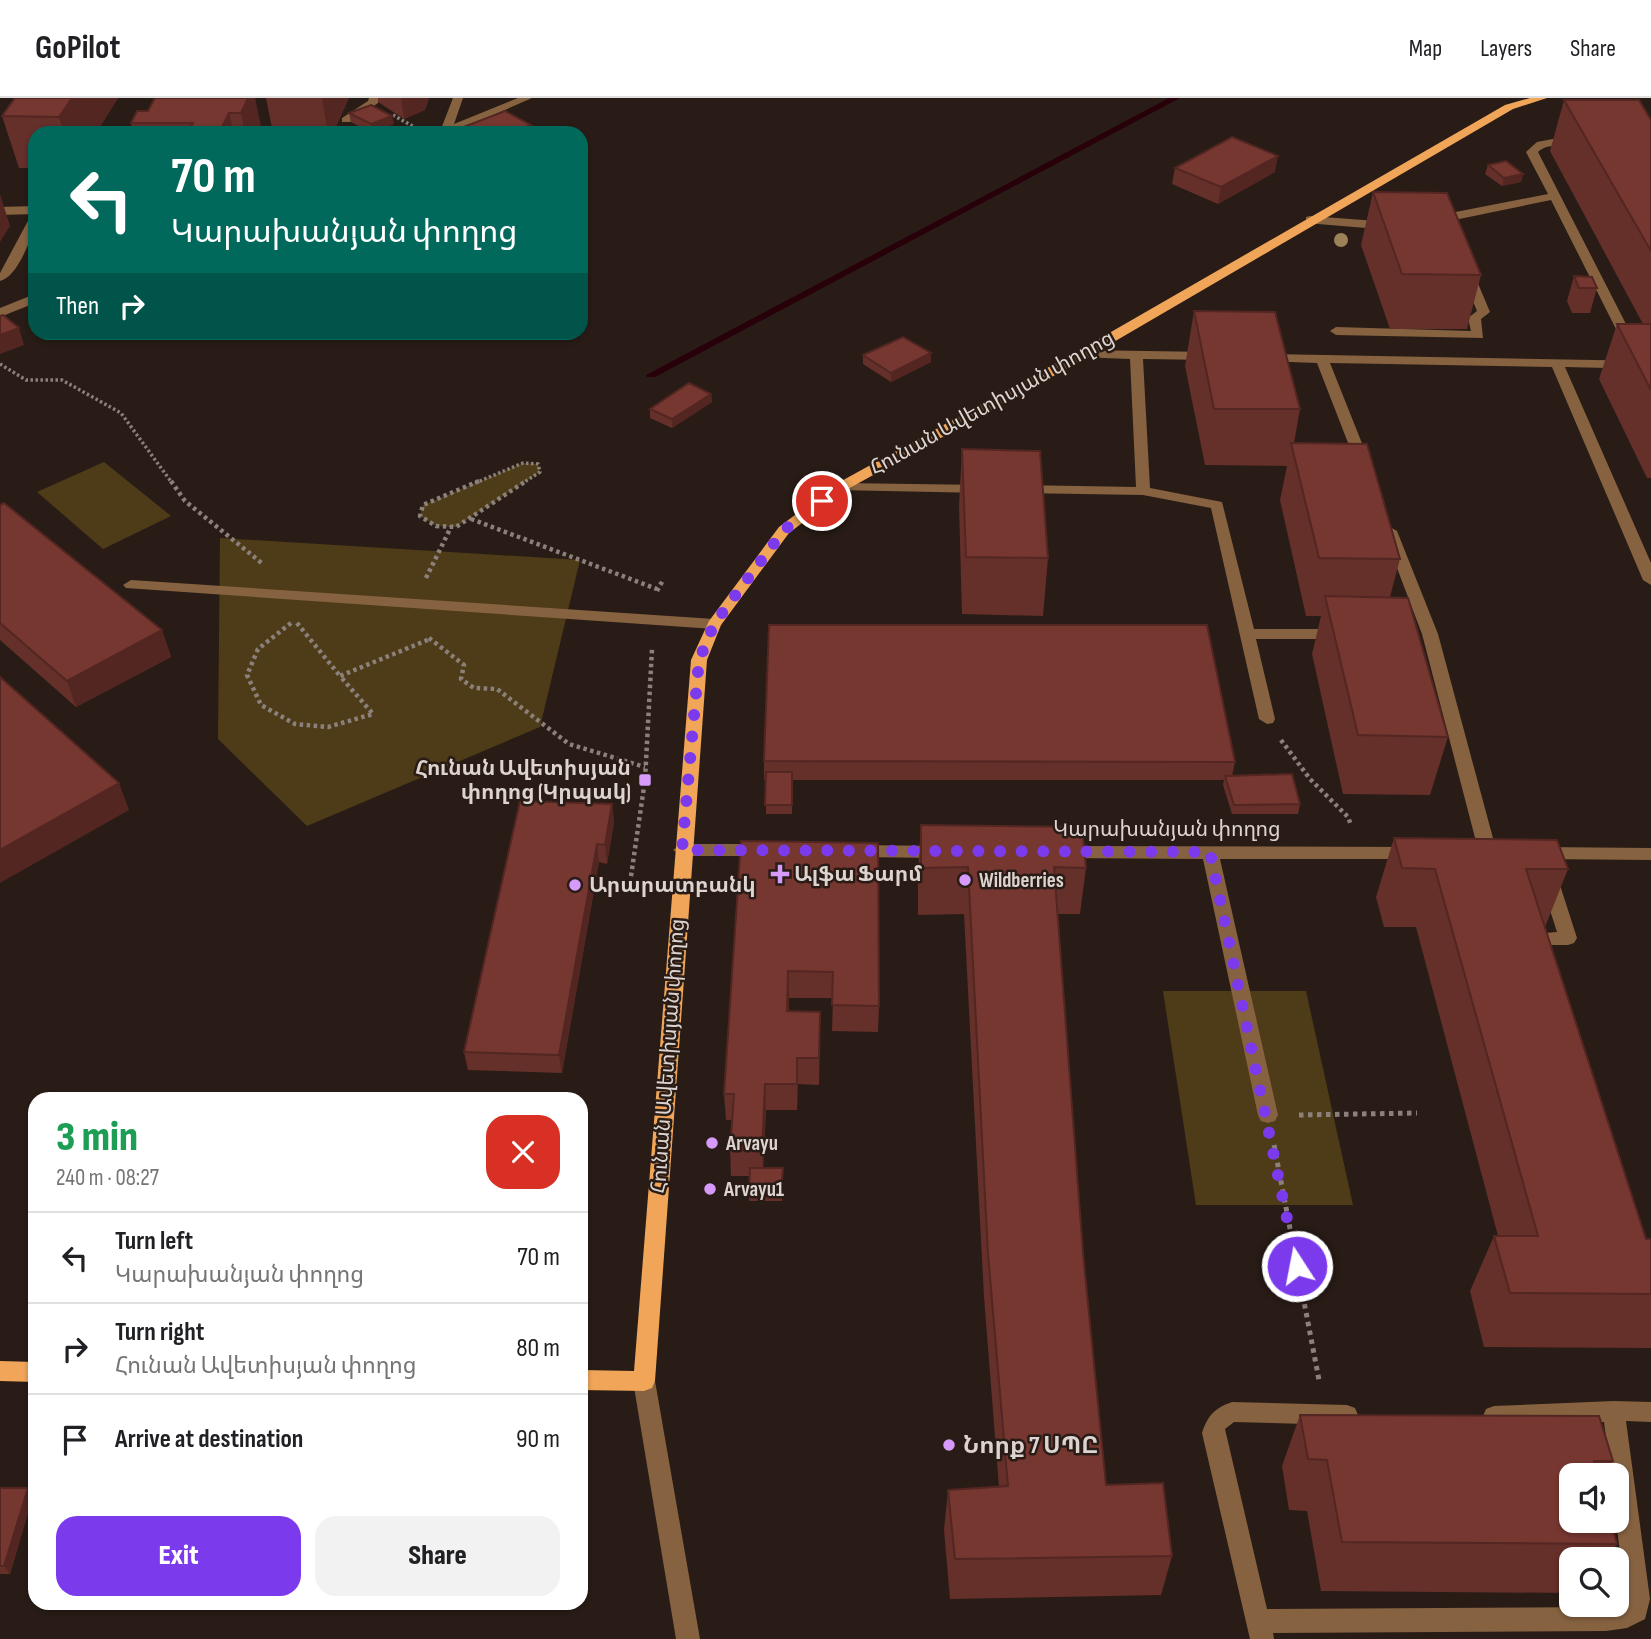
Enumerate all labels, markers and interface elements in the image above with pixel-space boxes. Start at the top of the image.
text: GoPilot [35,28,120,68]
text: Map [1409,34,1442,63]
text: Layers [1480,34,1532,63]
text: Share [1570,34,1616,63]
text: 70 m [171,148,256,207]
icon: left [56,154,147,245]
text: Կարախանյան փողոց [171,213,517,252]
icon: right [113,287,151,325]
text: Then [56,291,99,322]
street label: Հունան Ավետիսյան փողոց [866,325,1118,481]
pin [792,471,852,531]
icon: arrive [803,482,841,520]
place label: Հունան Ավետիսյան փողոց (Կրպակ) [415,756,631,805]
marker: Հունան Ավետիսյան փողոց (Կրպակ) [637,772,653,788]
street label: Կարախանյան փողոց [1053,817,1281,842]
place label: Ալֆա Ֆարմ [794,862,922,887]
marker: Ալֆա Ֆարմ [772,866,788,882]
place label: Wildberries [979,868,1064,893]
marker: Wildberries [957,872,973,888]
place label: Արարատբանկ [589,873,756,898]
marker: Արարատբանկ [567,877,583,893]
street label: Հունան Ավետիսյան փողոց [646,918,690,1194]
text: 3 min [56,1112,138,1163]
button: close [486,1115,560,1189]
place label: Arvayu [725,1131,778,1156]
marker: Arvayu [704,1135,720,1151]
text: 240 m · 08:27 [56,1164,159,1192]
place label: Arvayu1 [723,1177,784,1202]
marker: Arvayu1 [702,1181,718,1197]
text: Turn left [115,1226,193,1257]
position arrow [1260,1229,1334,1303]
icon: left [56,1239,94,1277]
text: 70 m [517,1242,560,1273]
text: Կարախանյան փողոց [115,1261,364,1289]
text: Turn right [115,1317,204,1348]
icon: right [56,1330,94,1368]
text: 80 m [516,1333,560,1364]
text: Հունան Ավետիսյան փողոց [115,1352,417,1380]
icon: arrive [56,1421,94,1459]
text: Arrive at destination [115,1424,303,1455]
text: 90 m [516,1424,560,1455]
place label: Նորք 7 ՍՊԸ [963,1431,1098,1460]
marker: Նորք 7 ՍՊԸ [941,1437,957,1453]
map controls [1559,1463,1629,1617]
button: sound [1559,1463,1629,1533]
button: Exit [56,1516,301,1596]
button: Share [315,1516,560,1596]
button: search [1559,1547,1629,1617]

